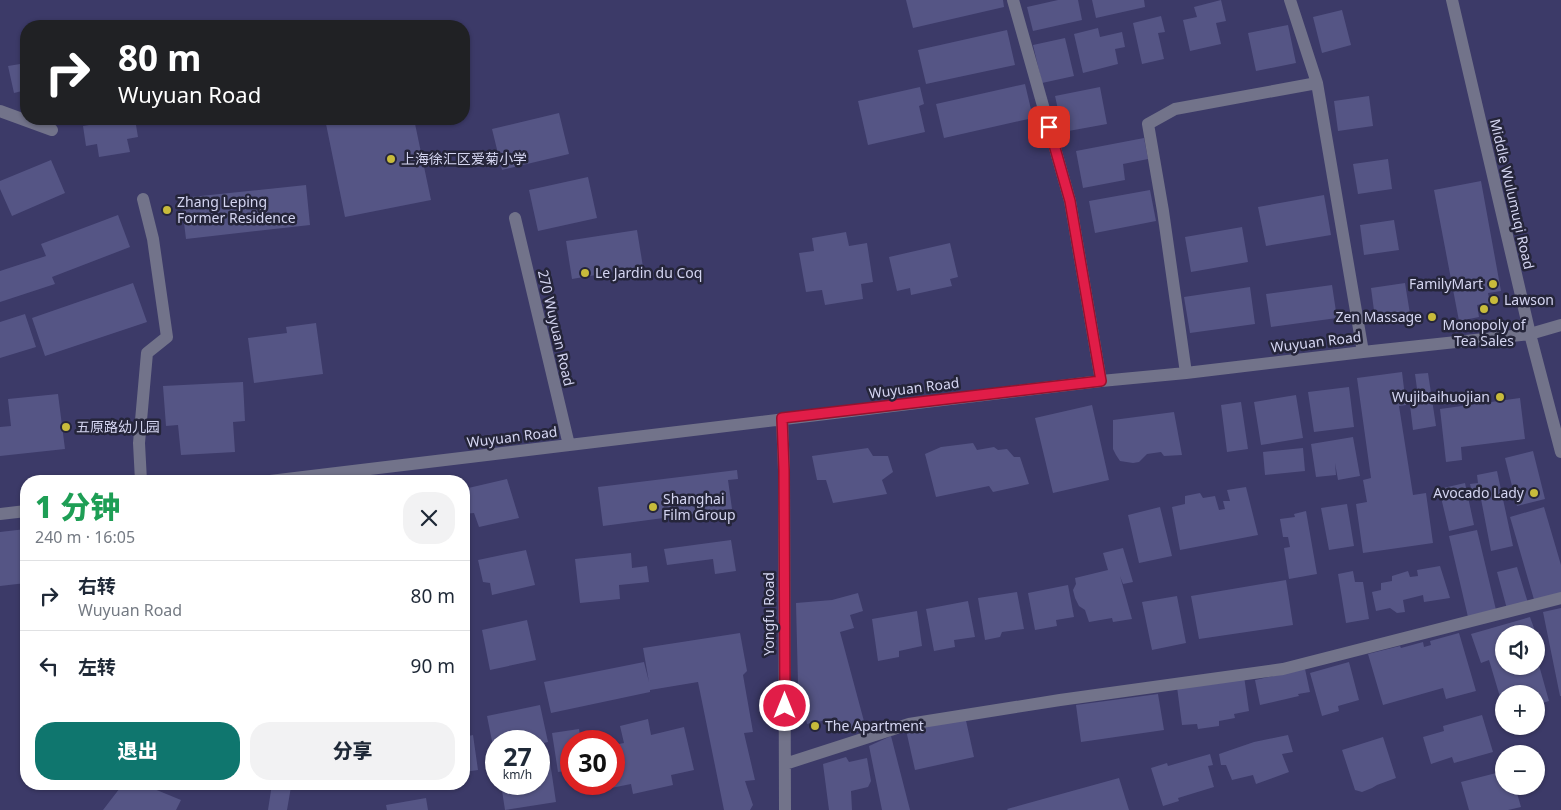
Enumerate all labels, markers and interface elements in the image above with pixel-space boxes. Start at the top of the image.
text: 80 m [118,34,201,81]
icon: right [35,40,100,105]
text: Wuyuan Road [118,79,261,109]
pin [1028,106,1070,148]
icon: arrive [1035,113,1063,141]
street label: Middle Wulumuqi Road [1486,117,1539,271]
place label: 上海徐汇区爱菊小学 [401,149,527,168]
marker: 上海徐汇区爱菊小学 [385,153,397,165]
place label: Zhang Leping Former Residence [177,192,296,227]
marker: Zhang Leping Former Residence [161,204,173,216]
place label: Le Jardin du Coq [595,263,702,282]
marker: Le Jardin du Coq [579,267,591,279]
street label: 270 Wuyuan Road [534,268,579,388]
place label: FamilyMart [1409,274,1483,293]
marker: FamilyMart [1487,278,1499,290]
place label: Lawson [1504,290,1554,309]
marker: Lawson [1488,294,1500,306]
marker: Monopoly of Tea Sales [1478,303,1490,315]
place label: Zen Massage [1335,307,1422,326]
marker: Zen Massage [1426,311,1438,323]
place label: Monopoly of Tea Sales [1442,315,1527,350]
street label: Wuyuan Road [1270,327,1362,356]
street label: Wuyuan Road [868,373,960,402]
place label: Wujibaihuojian [1392,387,1490,406]
marker: Wujibaihuojian [1494,391,1506,403]
place label: 五原路幼儿园 [76,417,160,436]
marker: 五原路幼儿园 [60,421,72,433]
street label: Wuyuan Road [466,422,558,451]
place label: Avocado Lady [1433,483,1525,502]
text: 1 分钟 [35,486,120,527]
marker: Avocado Lady [1528,487,1540,499]
place label: Shanghai Film Group [663,489,736,524]
button: close [403,492,455,544]
marker: Shanghai Film Group [647,501,659,513]
text: 240 m · 16:05 [35,526,135,548]
street label: Yongfu Road [759,572,778,656]
text: 右转 [78,573,116,599]
icon: right [35,582,63,610]
text: 80 m [411,583,455,609]
text: Wuyuan Road [78,599,182,621]
map controls [1495,625,1545,795]
button: sound [1495,625,1545,675]
icon: left [35,652,63,680]
text: 90 m [411,653,455,679]
text: 左转 [78,654,116,680]
position arrow [758,679,810,731]
button: + [1495,685,1545,735]
place label: The Apartment [825,716,924,735]
marker: The Apartment [809,720,821,732]
button: 退出 [35,722,240,780]
button: 分享 [250,722,455,780]
speed limit sign: 30 [560,730,625,795]
text: 27 [503,739,532,773]
button: − [1495,745,1545,795]
text: km/h [503,766,532,783]

